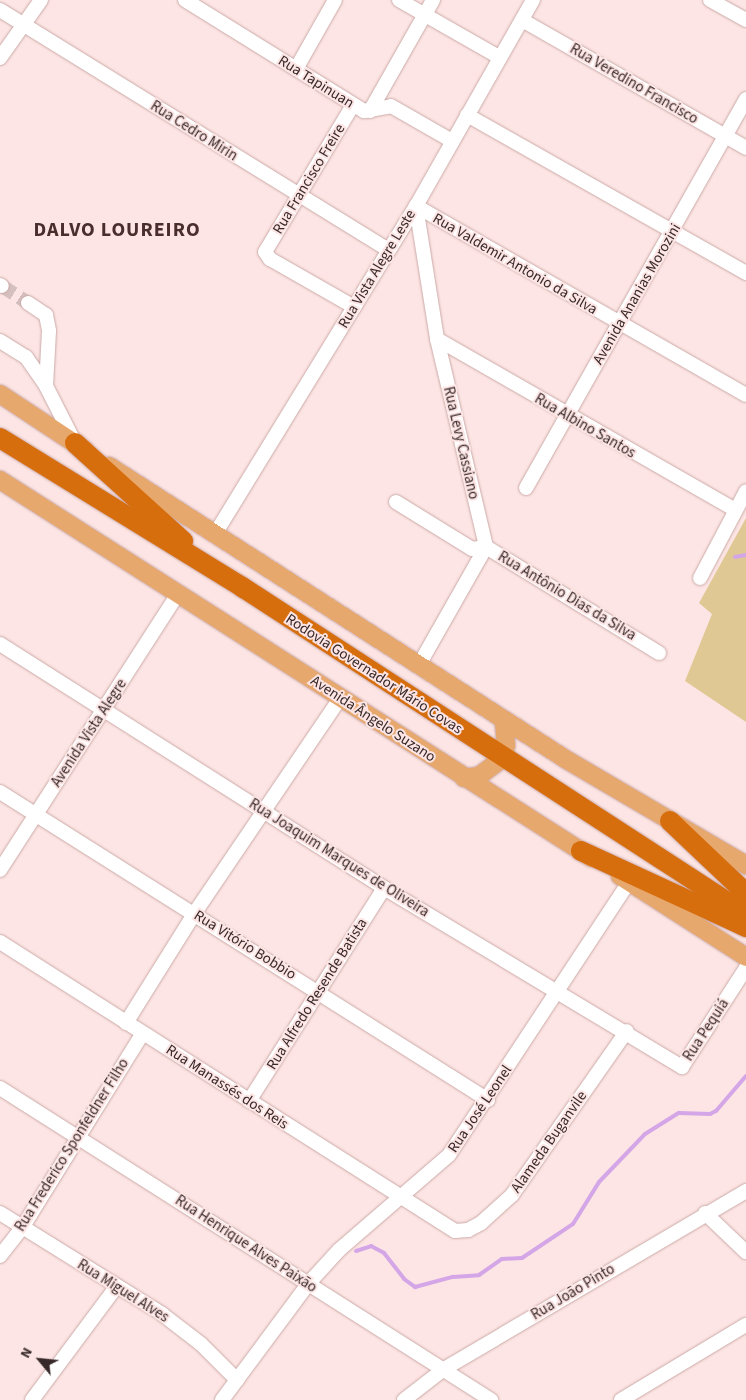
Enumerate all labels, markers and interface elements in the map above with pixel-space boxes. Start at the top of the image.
street label: Rua Veredino Francisco [567,40,701,128]
street label: Rua Tapinuan [275,52,357,112]
street label: Rua Cedro Mirin [147,97,241,165]
street label: Rua Francisco Freire [269,121,349,237]
street label: Rua Vista Alegre Leste [334,206,420,332]
street label: Rua Valdemir Antonio da Silva [429,209,601,319]
district label: DALVO LOUREIRO [32,218,202,242]
street label: Avenida Ananias Morozini [589,220,685,368]
street label: Rua Levy Cassiano [439,385,483,501]
street label: Rua Albino Santos [531,390,639,462]
street label: Rua Antônio Dias da Silva [495,548,639,644]
street label: Rodovia Governador Mário Covas [282,610,466,738]
street label: Avenida Ângelo Suzano [307,672,439,766]
street label: Avenida Vista Alegre [47,676,131,790]
street label: Rua Joaquim Marques de Oliveira [246,795,432,921]
street label: Rua Vitório Bobbio [191,906,299,984]
street label: Rua Alfredo Resende Batista [263,915,371,1073]
street label: Rua Pequiá [679,996,733,1064]
street label: Rua Manassés dos Reis [162,1041,292,1133]
street label: Rua Frederico Sponfeldner Filho [11,1055,133,1235]
street label: Rua José Leonel [444,1062,516,1156]
street label: Alameda Buganvile [507,1088,591,1196]
street label: Rua Henrique Alves Paixão [172,1191,320,1297]
street label: Rua Miguel Alves [74,1256,172,1326]
street label: Rua João Pinto [528,1260,618,1324]
north arrow [15,1335,65,1385]
text: N [16,1344,38,1362]

